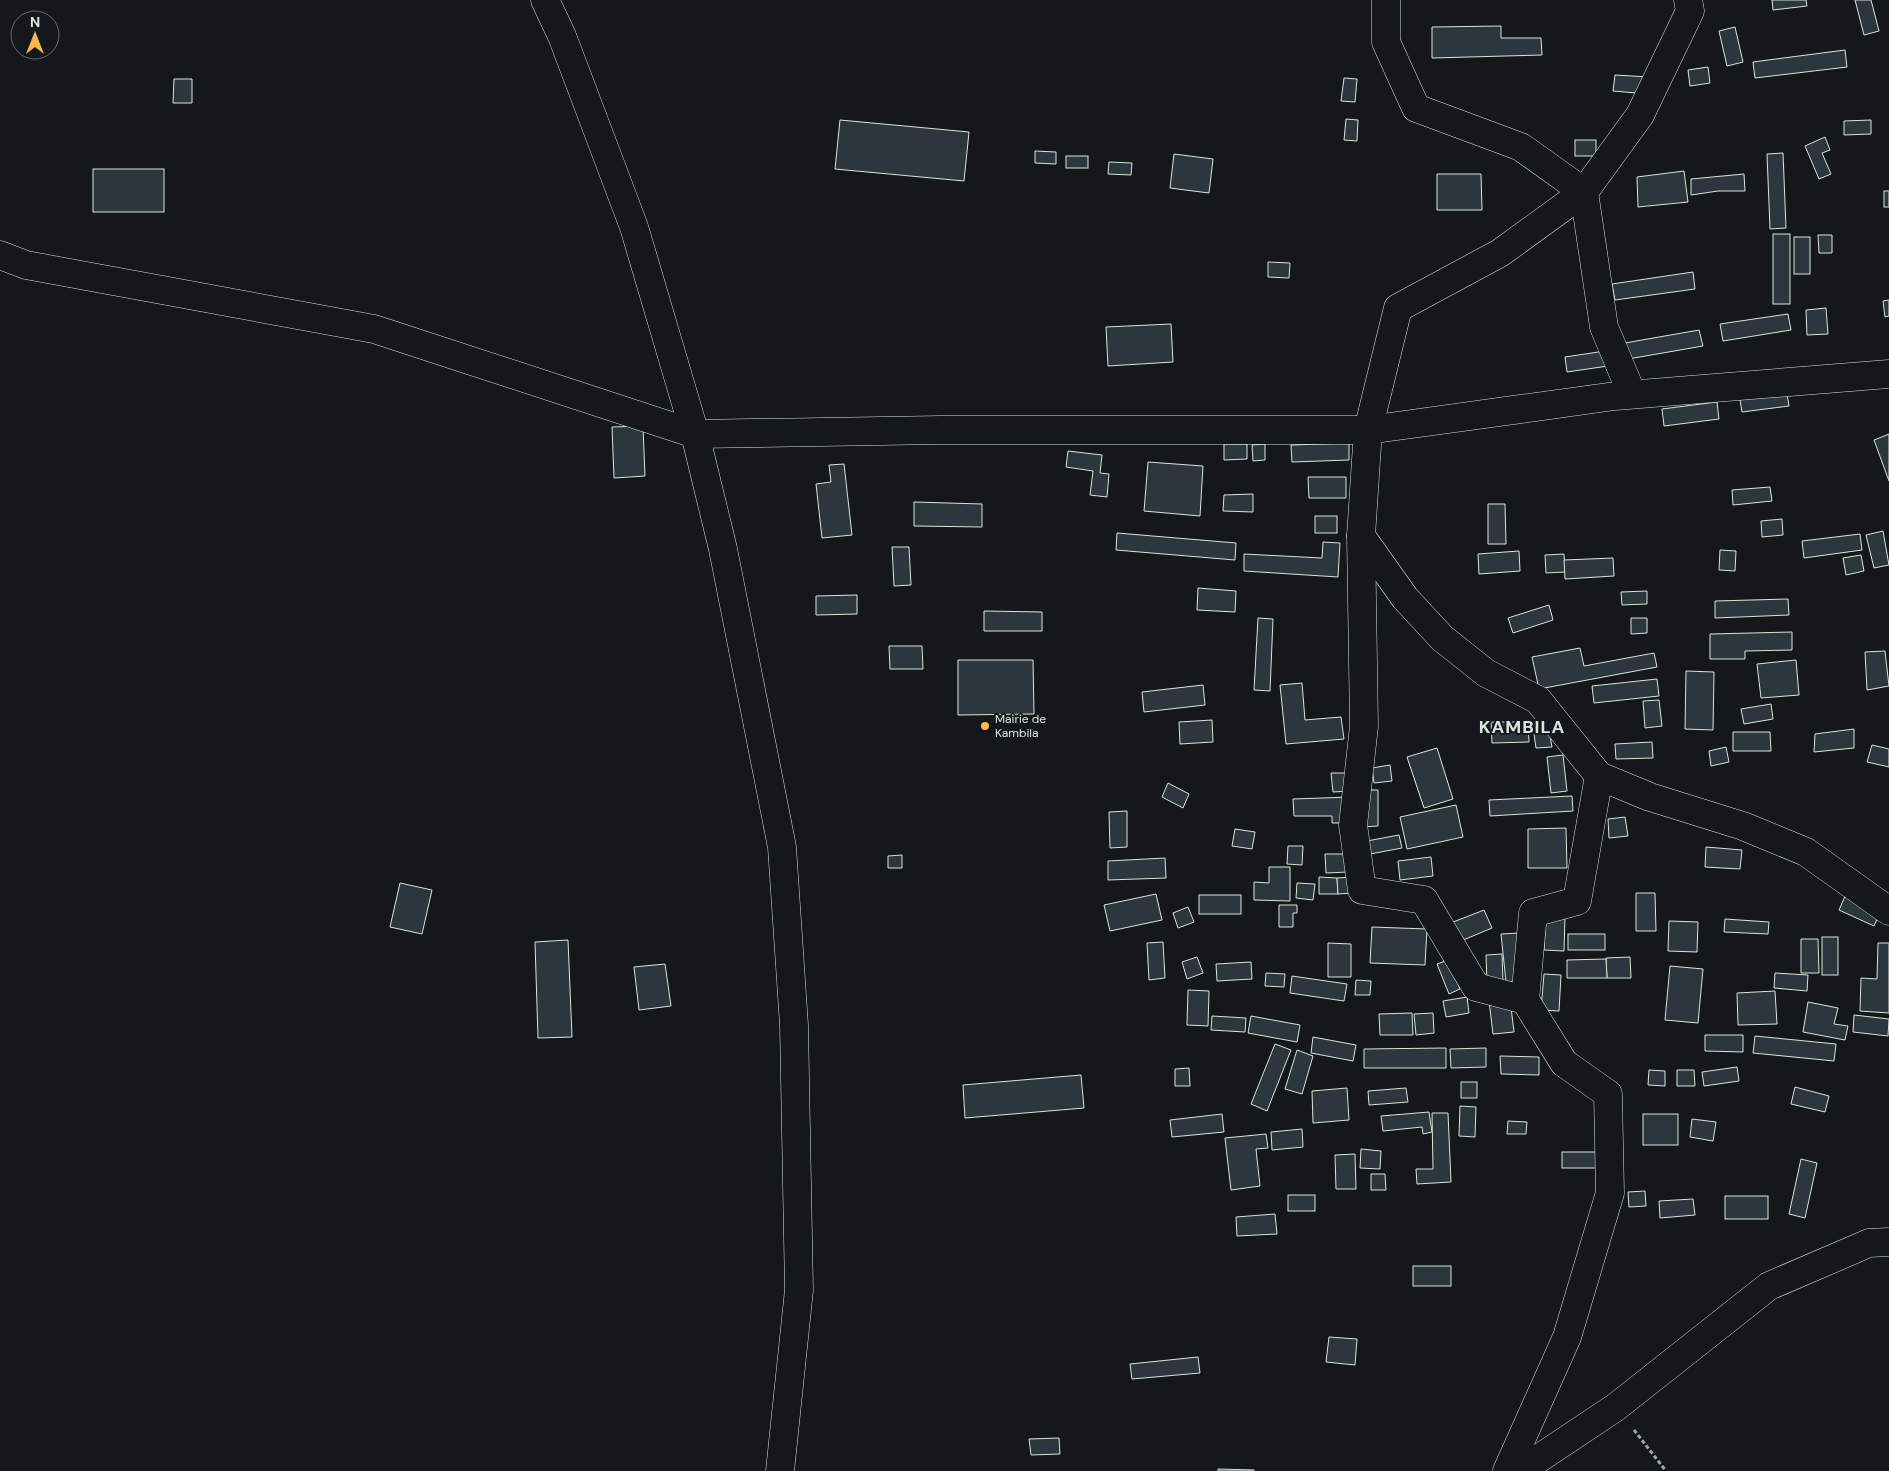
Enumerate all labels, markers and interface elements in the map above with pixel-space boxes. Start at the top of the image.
north arrow [10,10,60,60]
text: N [30,13,40,31]
place label: Mairie de Kambila [995,711,1046,741]
district label: KAMBILA [1479,715,1565,739]
marker: Mairie de Kambila [979,720,991,732]

